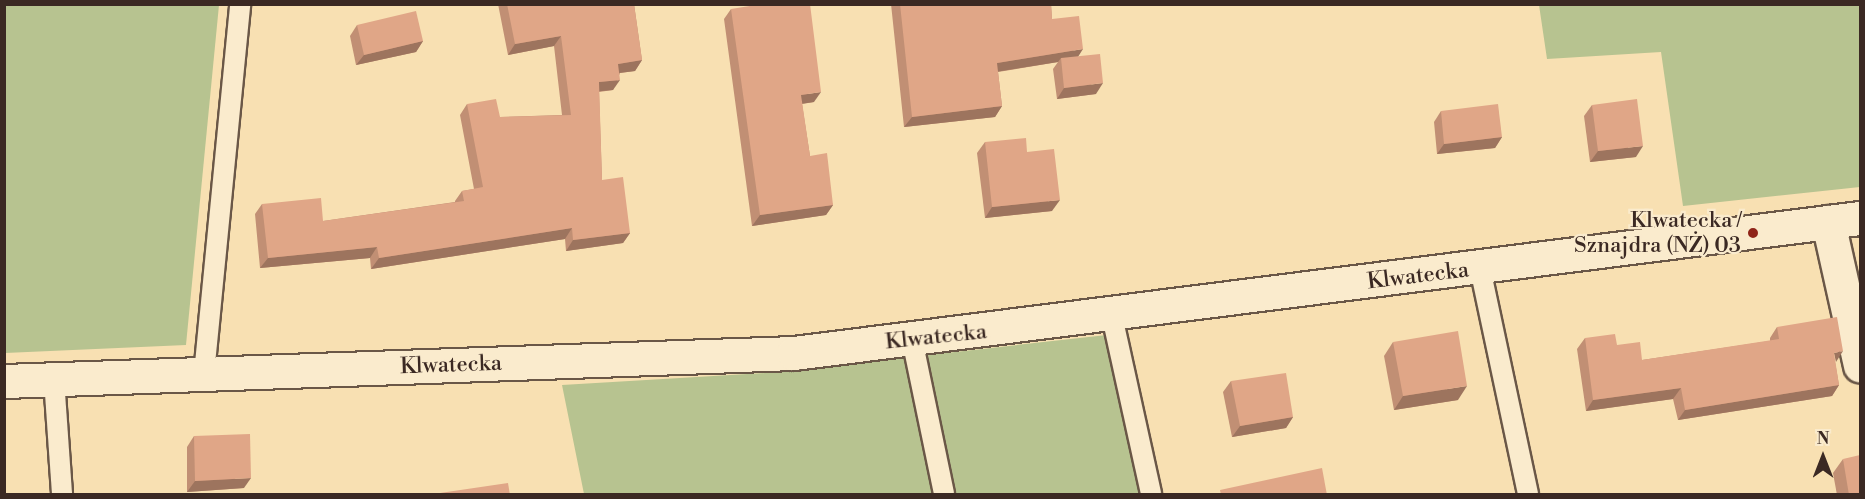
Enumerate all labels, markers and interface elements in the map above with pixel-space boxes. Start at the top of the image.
place label: Klwatecka / Sznajdra (NŻ) 03 [1574,207,1741,258]
marker: Klwatecka / Sznajdra (NŻ) 03 [1746,226,1760,240]
street label: Klwatecka [1366,257,1470,295]
street label: Klwatecka [884,319,988,355]
street label: Klwatecka [400,350,502,380]
north arrow [1793,427,1853,487]
text: N [1817,429,1829,449]

